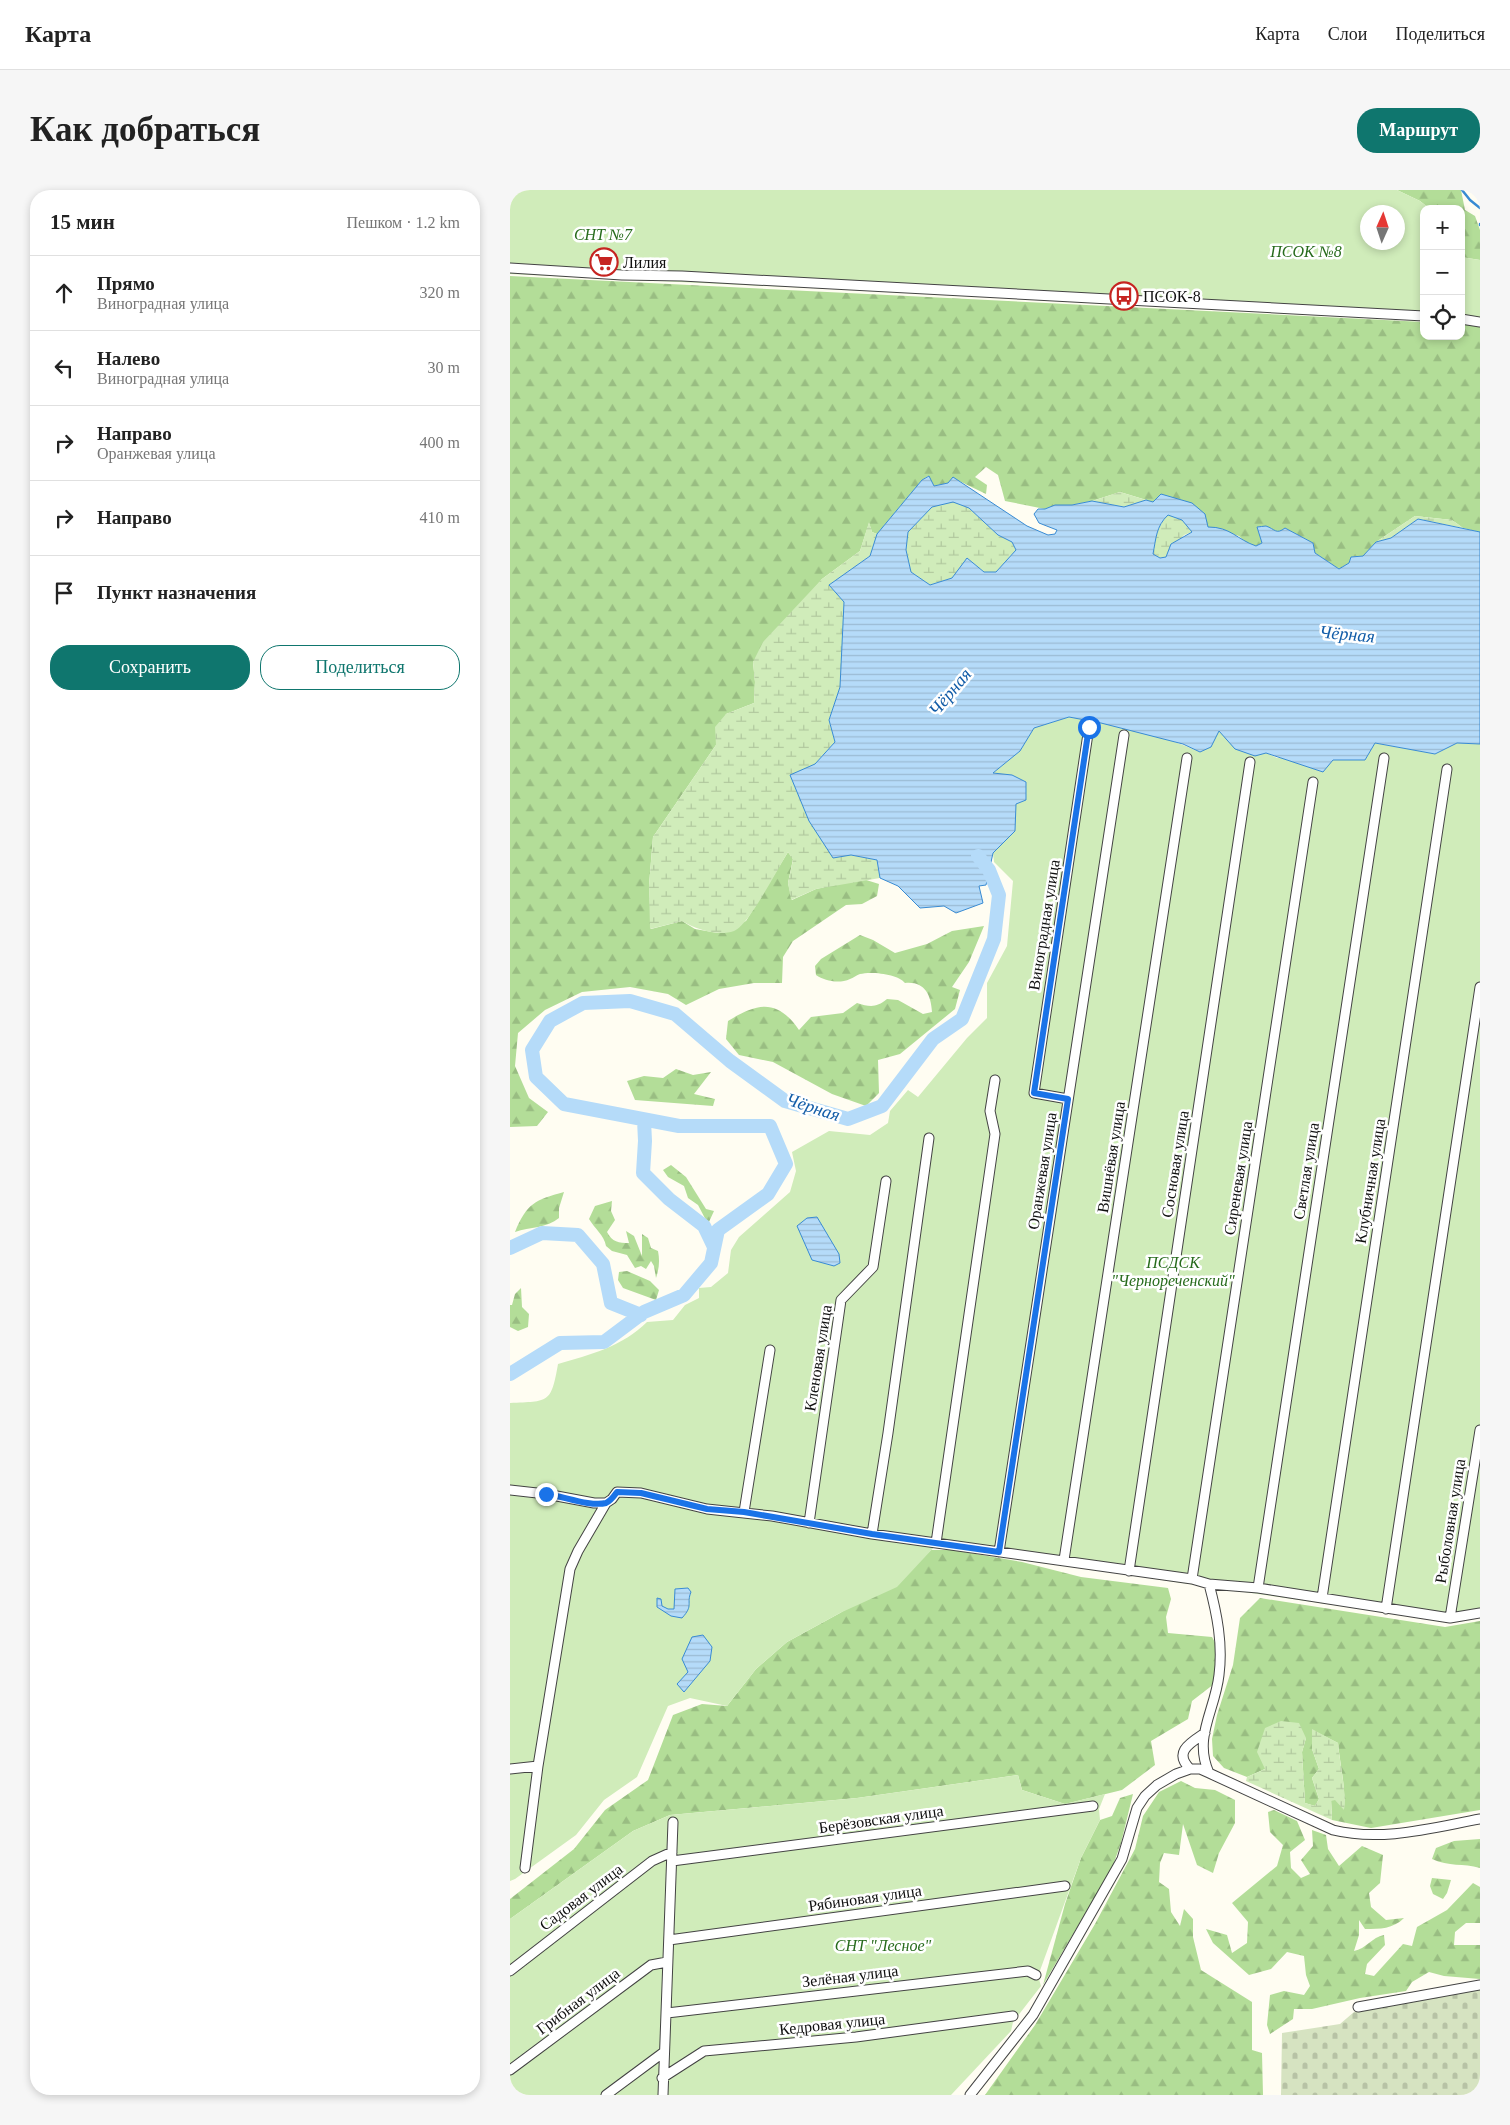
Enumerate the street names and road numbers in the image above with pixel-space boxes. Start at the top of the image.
street label: Виноградная улица [1025,858,1064,992]
street label: Вишнёвая улица [1094,1100,1129,1214]
street label: Сосновая улица [1158,1109,1193,1219]
street label: Оранжевая улица [1024,1111,1061,1231]
street label: Клубничная улица [1352,1117,1389,1245]
street label: Сиреневая улица [1221,1120,1256,1236]
street label: Светлая улица [1290,1121,1323,1221]
street label: Кленовая улица [801,1304,836,1413]
street label: Рыболовная улица [1432,1458,1469,1585]
street label: Берёзовская улица [818,1802,945,1837]
street label: Садовая улица [536,1860,626,1934]
street label: Рябиновая улица [807,1882,923,1915]
street label: Зелёная улица [801,1962,899,1991]
street label: Грибная улица [533,1964,623,2039]
street label: Кедровая улица [778,2010,886,2039]

